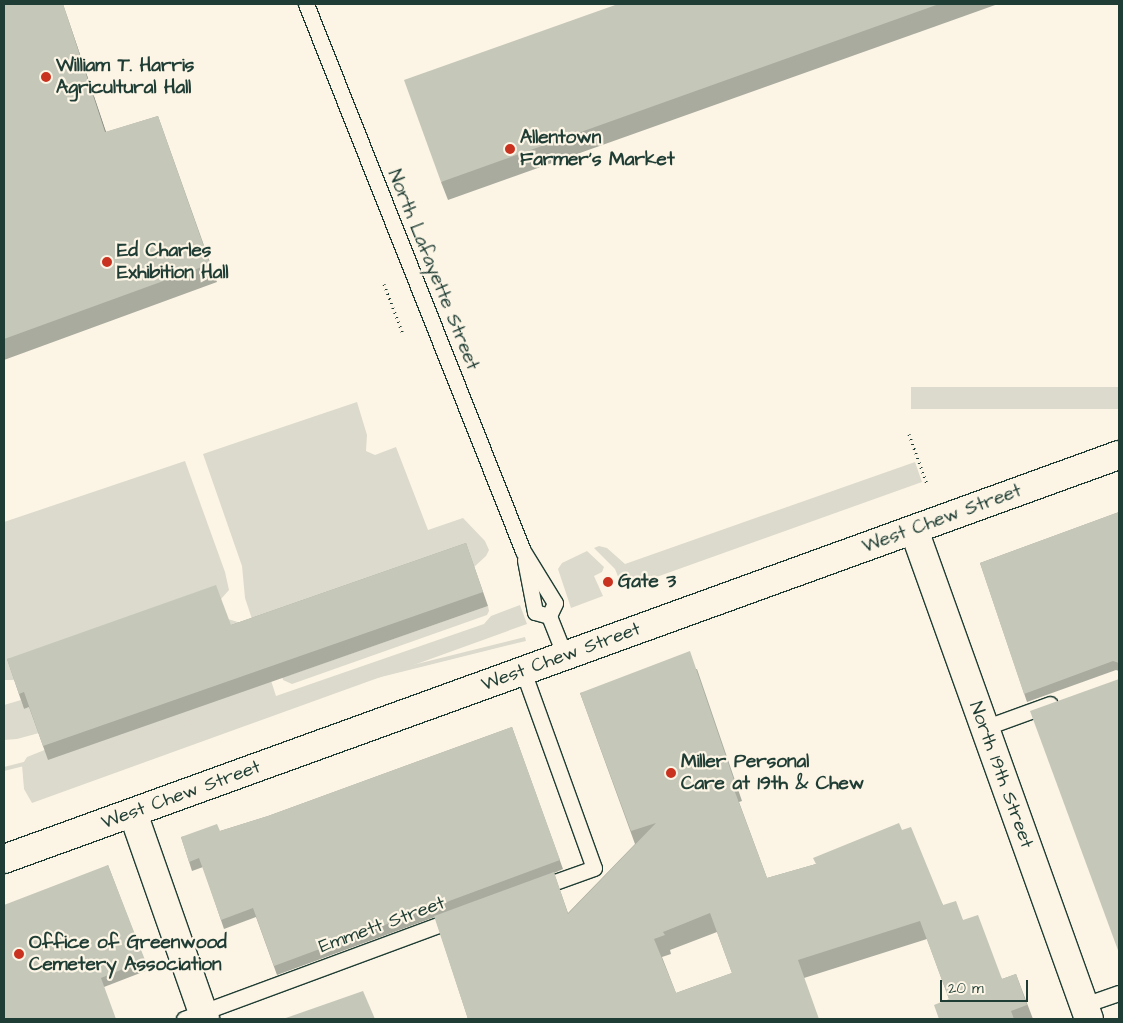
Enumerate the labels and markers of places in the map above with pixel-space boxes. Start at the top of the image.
place label: William T. Harris Agricultural Hall [56,55,194,99]
marker: William T. Harris Agricultural Hall [40,71,52,83]
place label: Allentown Farmer's Market [520,127,675,171]
marker: Allentown Farmer's Market [504,143,516,155]
place label: Ed Charles Exhibition Hall [117,240,229,284]
marker: Ed Charles Exhibition Hall [101,256,113,268]
place label: Gate 3 [618,571,676,593]
marker: Gate 3 [602,576,614,588]
place label: Miller Personal Care at 19th & Chew [681,751,864,795]
marker: Miller Personal Care at 19th & Chew [665,767,677,779]
place label: Office of Greenwood Cemetery Association [29,932,227,976]
marker: Office of Greenwood Cemetery Association [13,948,25,960]

